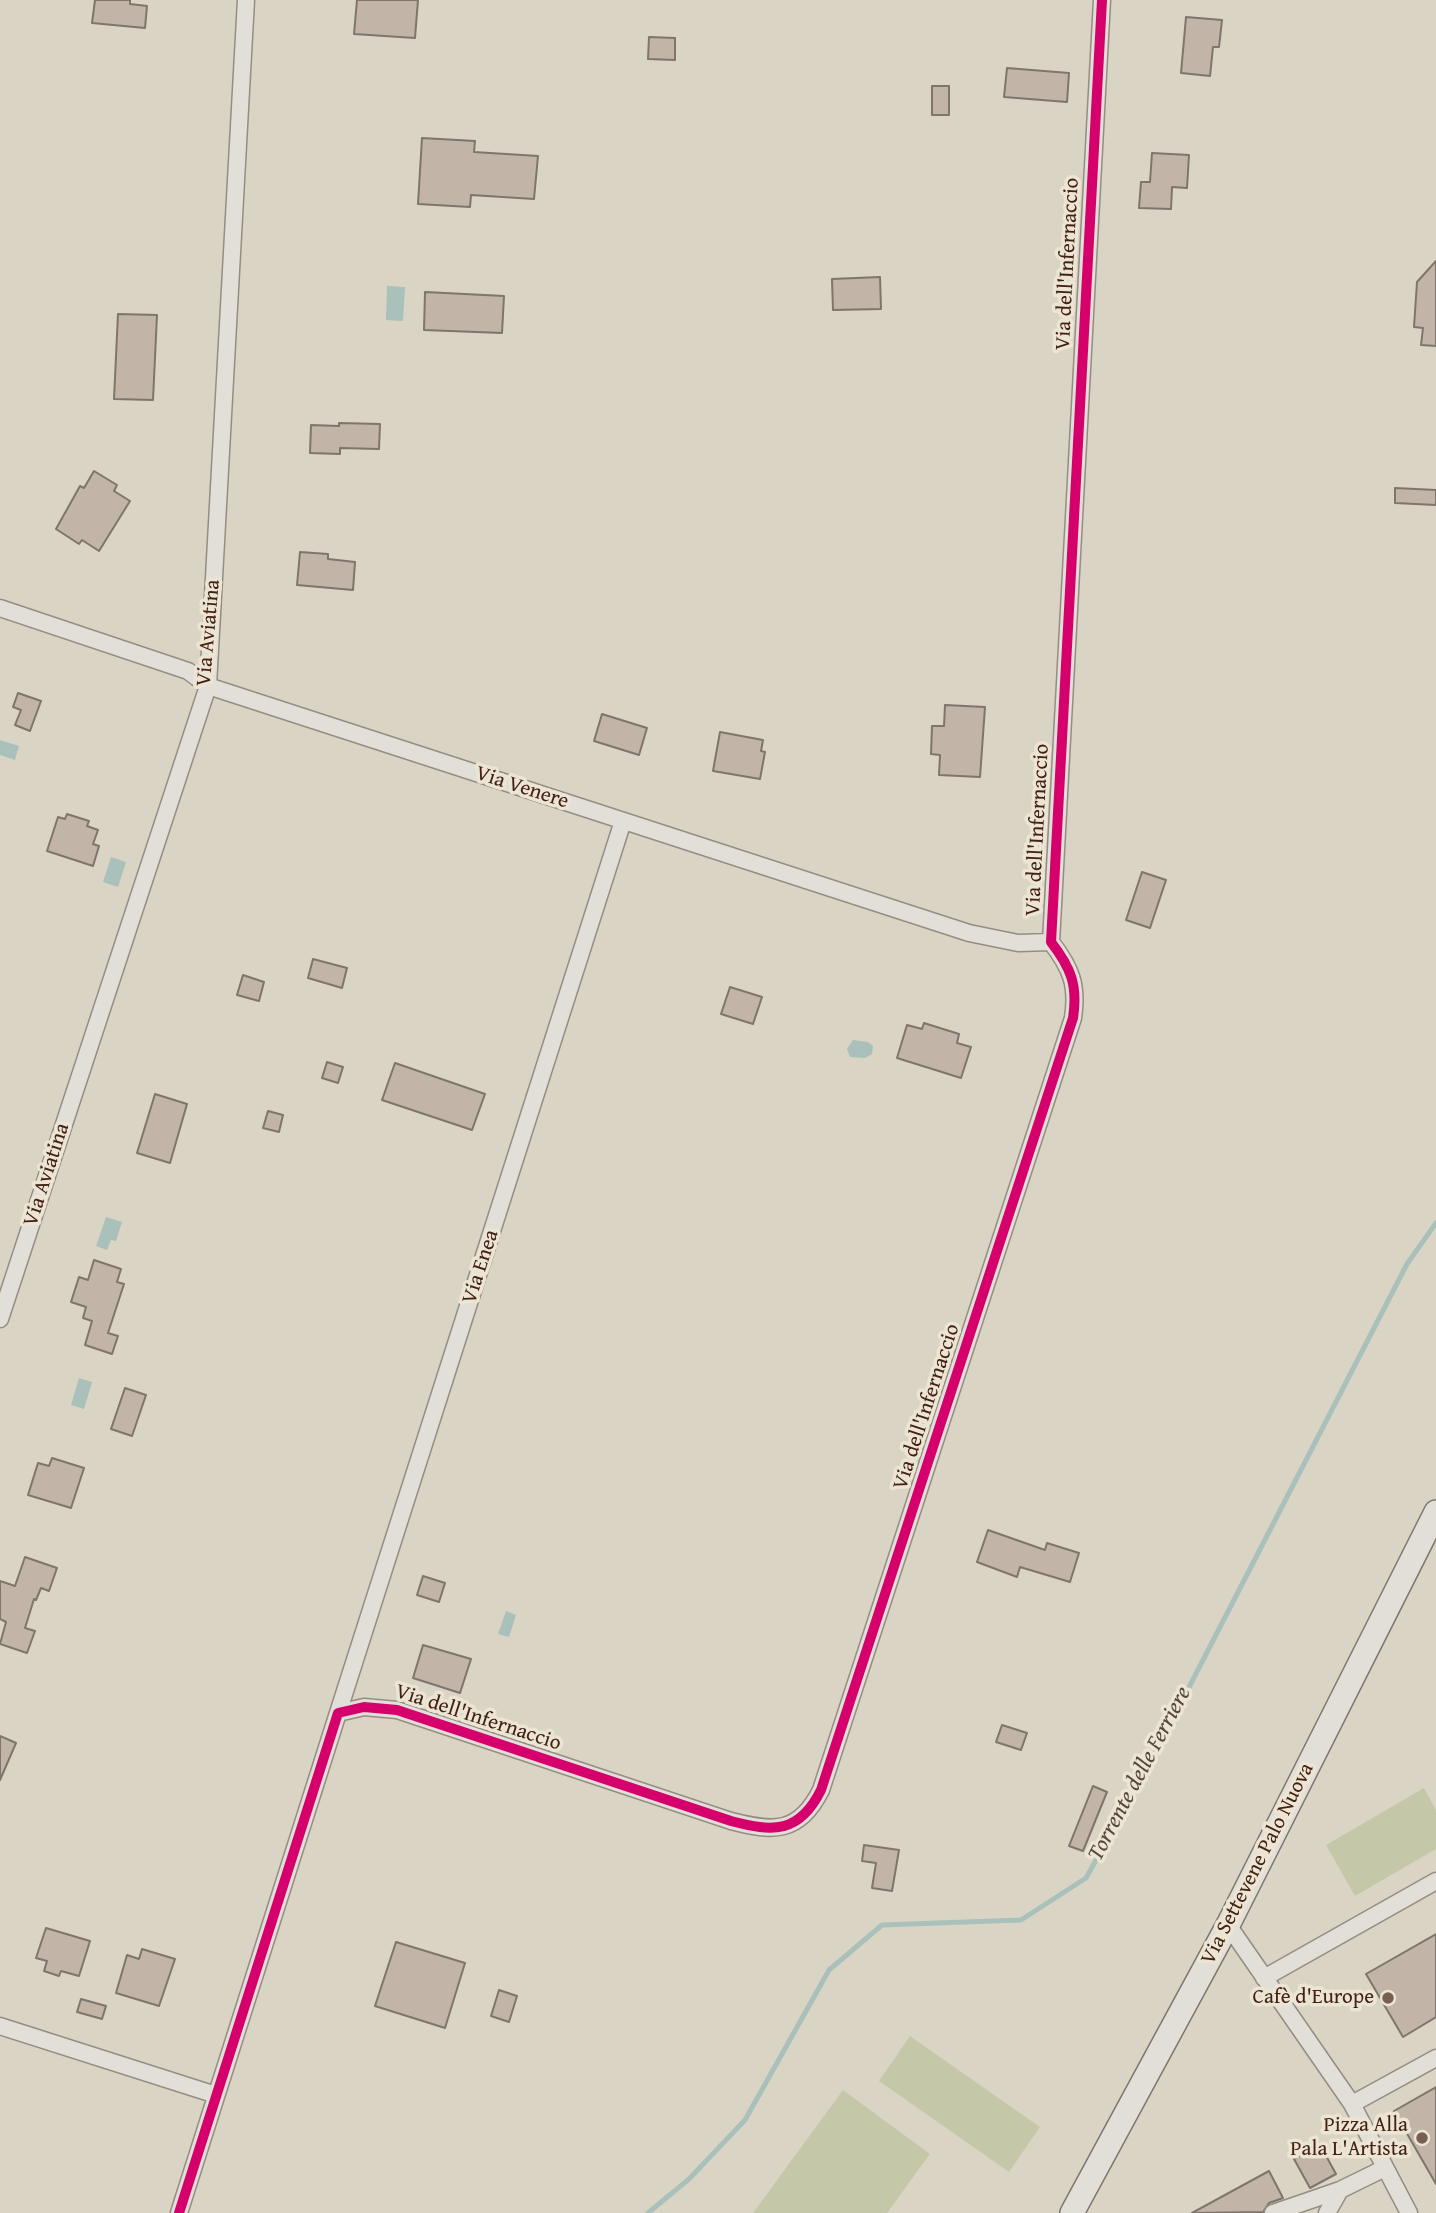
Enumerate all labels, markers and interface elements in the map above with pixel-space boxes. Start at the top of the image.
street label: Via dell'Infernaccio [1051,177,1085,351]
street label: Via Aviatina [192,578,226,688]
street label: Via dell'Infernaccio [1021,743,1055,917]
street label: Via Venere [472,761,572,815]
street label: Via Aviatina [18,1120,76,1230]
street label: Via Enea [457,1227,505,1307]
street label: Via dell'Infernaccio [888,1321,966,1493]
street label: Via dell'Infernaccio [392,1679,564,1757]
water label: Torrente delle Ferriere [1082,1682,1198,1866]
street label: Via Settevene Palo Nuova [1196,1759,1320,1969]
place label: Cafè d'Europe [1253,1985,1374,2011]
marker: Cafè d'Europe [1380,1990,1396,2006]
place label: Pizza Alla Pala L'Artista [1290,2113,1408,2163]
marker: Pizza Alla Pala L'Artista [1414,2130,1430,2146]

